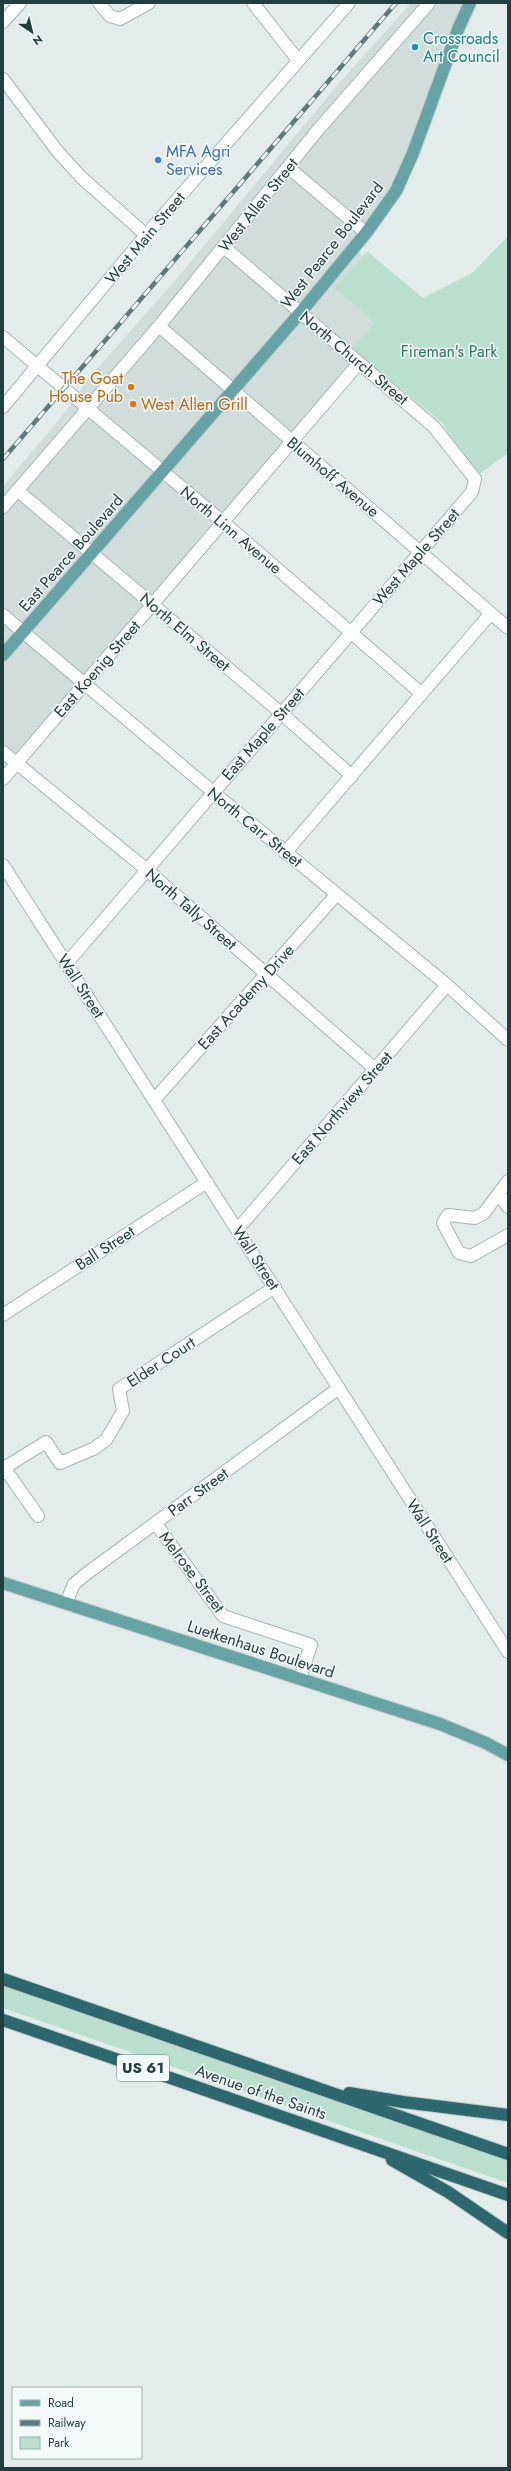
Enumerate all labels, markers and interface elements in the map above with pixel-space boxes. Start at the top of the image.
north arrow [12,12,52,52]
place label: Crossroads Art Council [423,27,500,68]
text: N [30,31,46,49]
marker: Crossroads Art Council [410,42,420,52]
place label: MFA Agri Services [166,140,231,181]
street label: West Allen Street [213,153,303,257]
marker: MFA Agri Services [153,155,163,165]
street label: West Pearce Boulevard [275,177,389,313]
street label: West Main Street [100,187,191,289]
street label: North Church Street [295,306,413,411]
park label: Fireman's Park [401,340,498,363]
place label: The Goat House Pub [49,367,123,408]
marker: The Goat House Pub [126,382,136,392]
place label: West Allen Grill [141,393,248,416]
marker: West Allen Grill [128,399,138,409]
street label: Blumhoff Avenue [282,431,384,523]
street label: North Linn Avenue [175,481,287,579]
street label: East Pearce Boulevard [13,489,129,617]
street label: West Maple Street [367,503,465,611]
street label: North Elm Street [135,587,235,677]
street label: East Koenig Street [48,615,146,722]
street label: East Maple Street [216,682,310,785]
street label: North Carr Street [203,781,308,873]
street label: North Tally Street [140,863,242,955]
street label: East Academy Drive [192,939,300,1055]
street label: Wall Street [52,949,110,1023]
street label: East Northview Street [286,1046,398,1170]
street label: Ball Street [71,1220,139,1276]
street label: Wall Street [227,1221,285,1295]
street label: Elder Court [122,1331,200,1393]
street label: Parr Street [163,1462,233,1522]
street label: Wall Street [401,1494,459,1568]
street label: Melrose Street [154,1527,230,1618]
street label: Luetkenhaus Boulevard [184,1614,338,1684]
road number: US 61 [117,2055,169,2081]
street label: Avenue of the Saints [192,2059,330,2125]
legend [12,2387,142,2459]
text: Road [48,2394,74,2412]
text: Railway [48,2414,86,2432]
text: Park [48,2434,70,2452]

